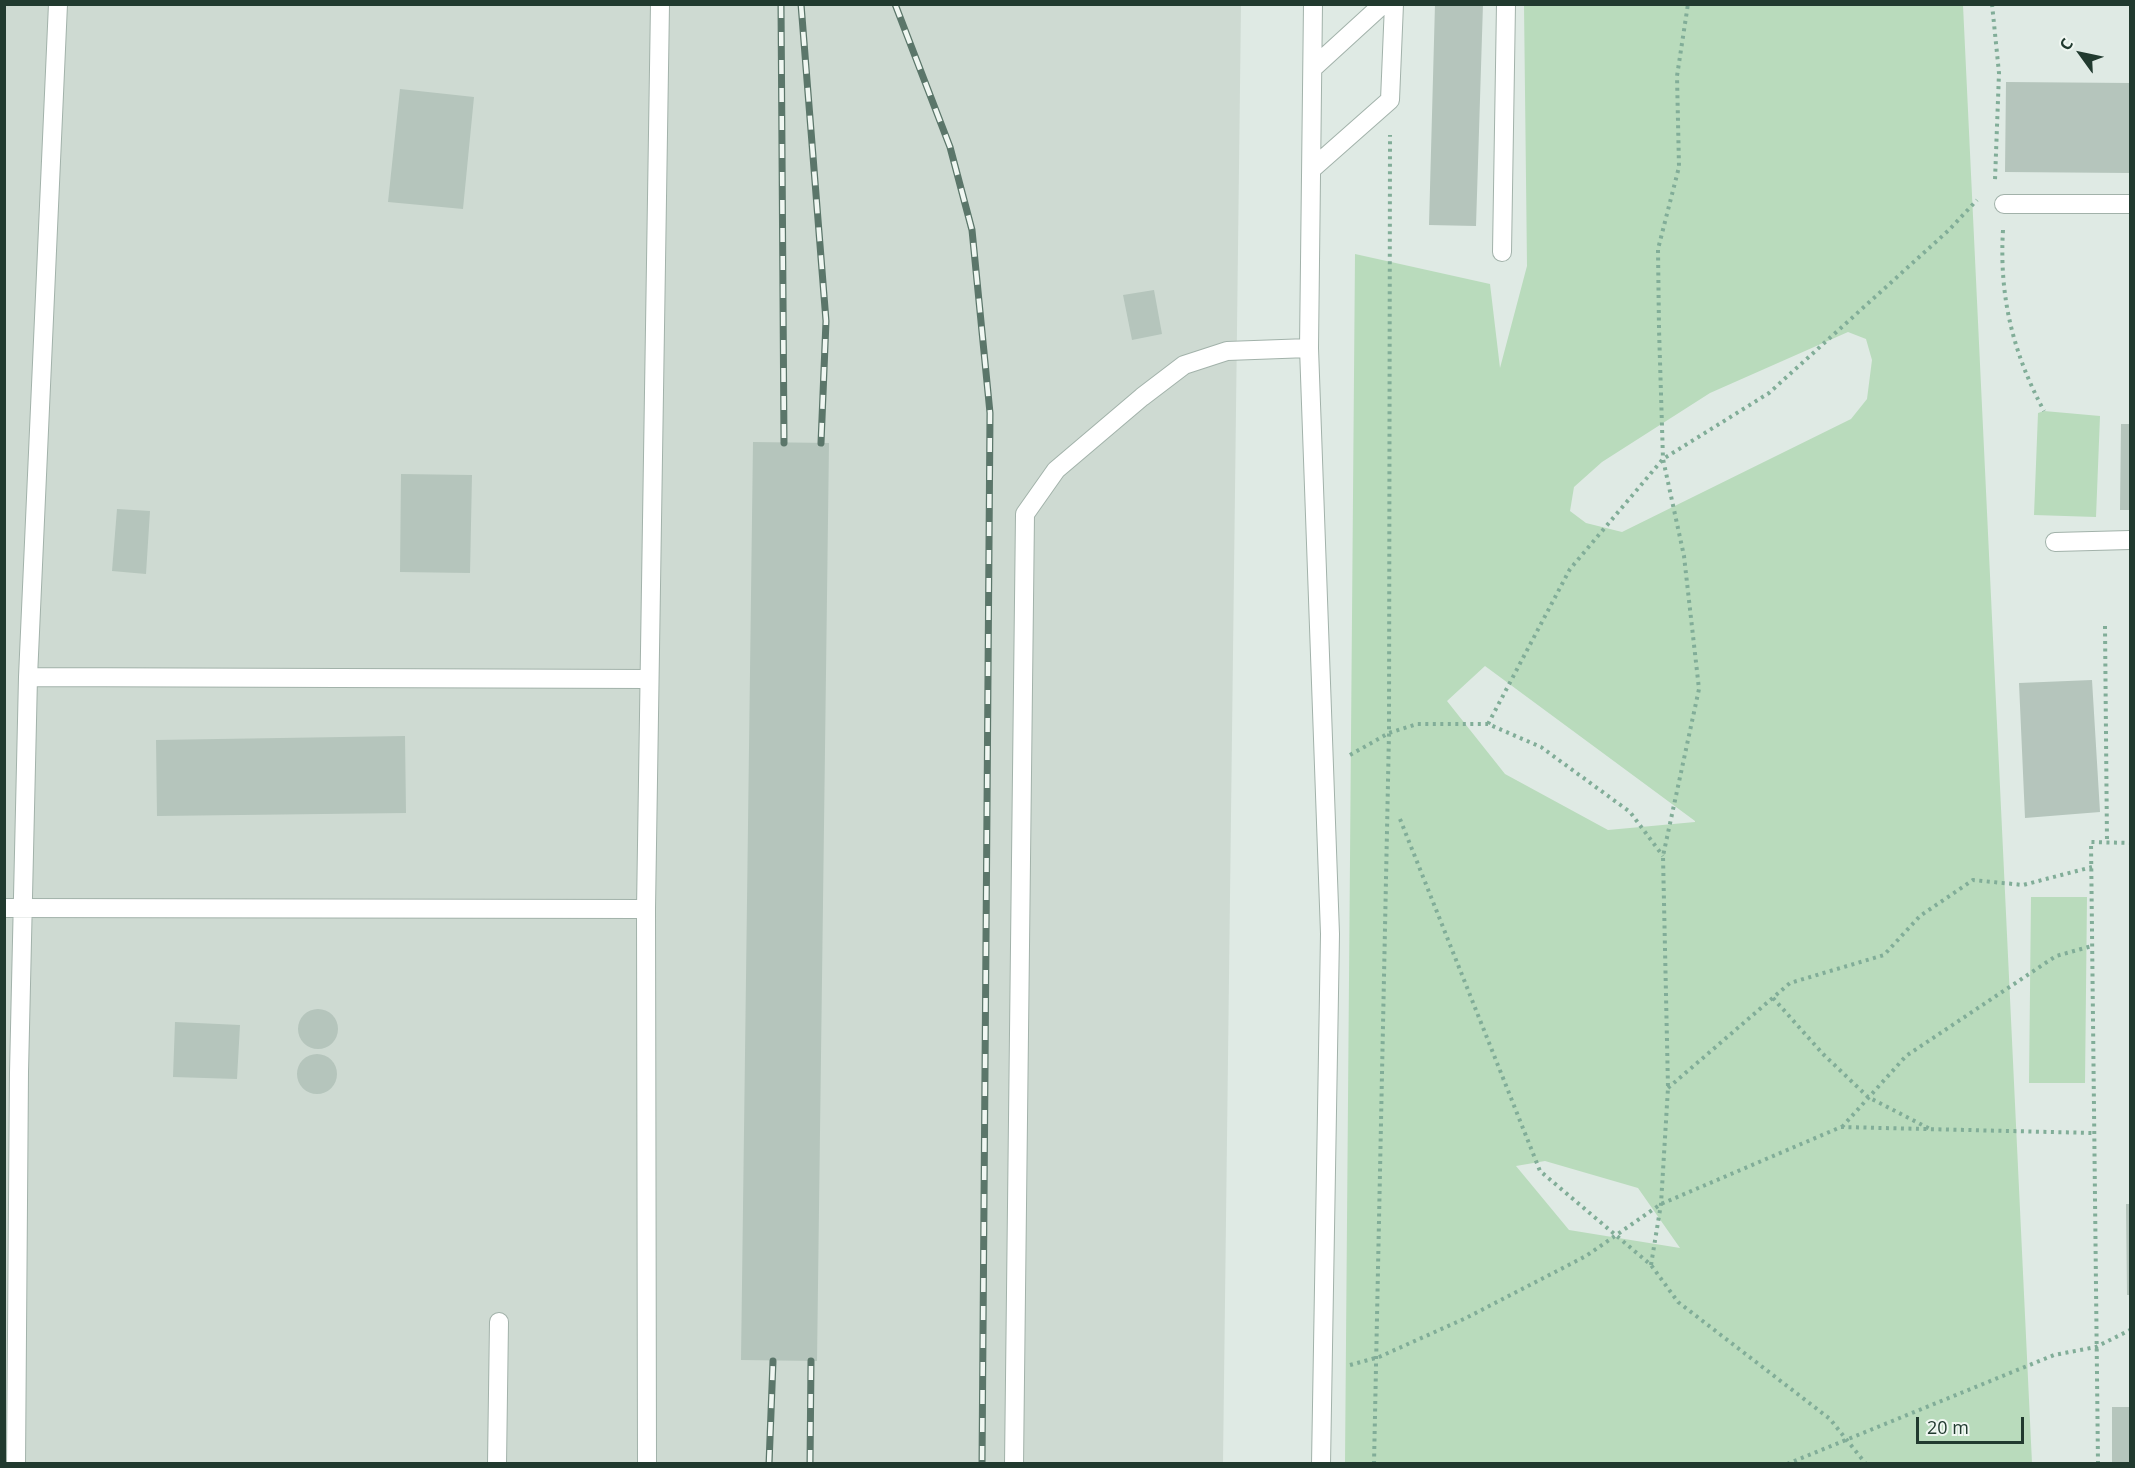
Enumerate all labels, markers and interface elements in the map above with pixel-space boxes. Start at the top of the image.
north arrow [2051,24,2111,84]
text: С [2054,34,2078,54]
scale bar [1919,1405,2027,1443]
text: 20 m [1927,1415,1969,1439]

